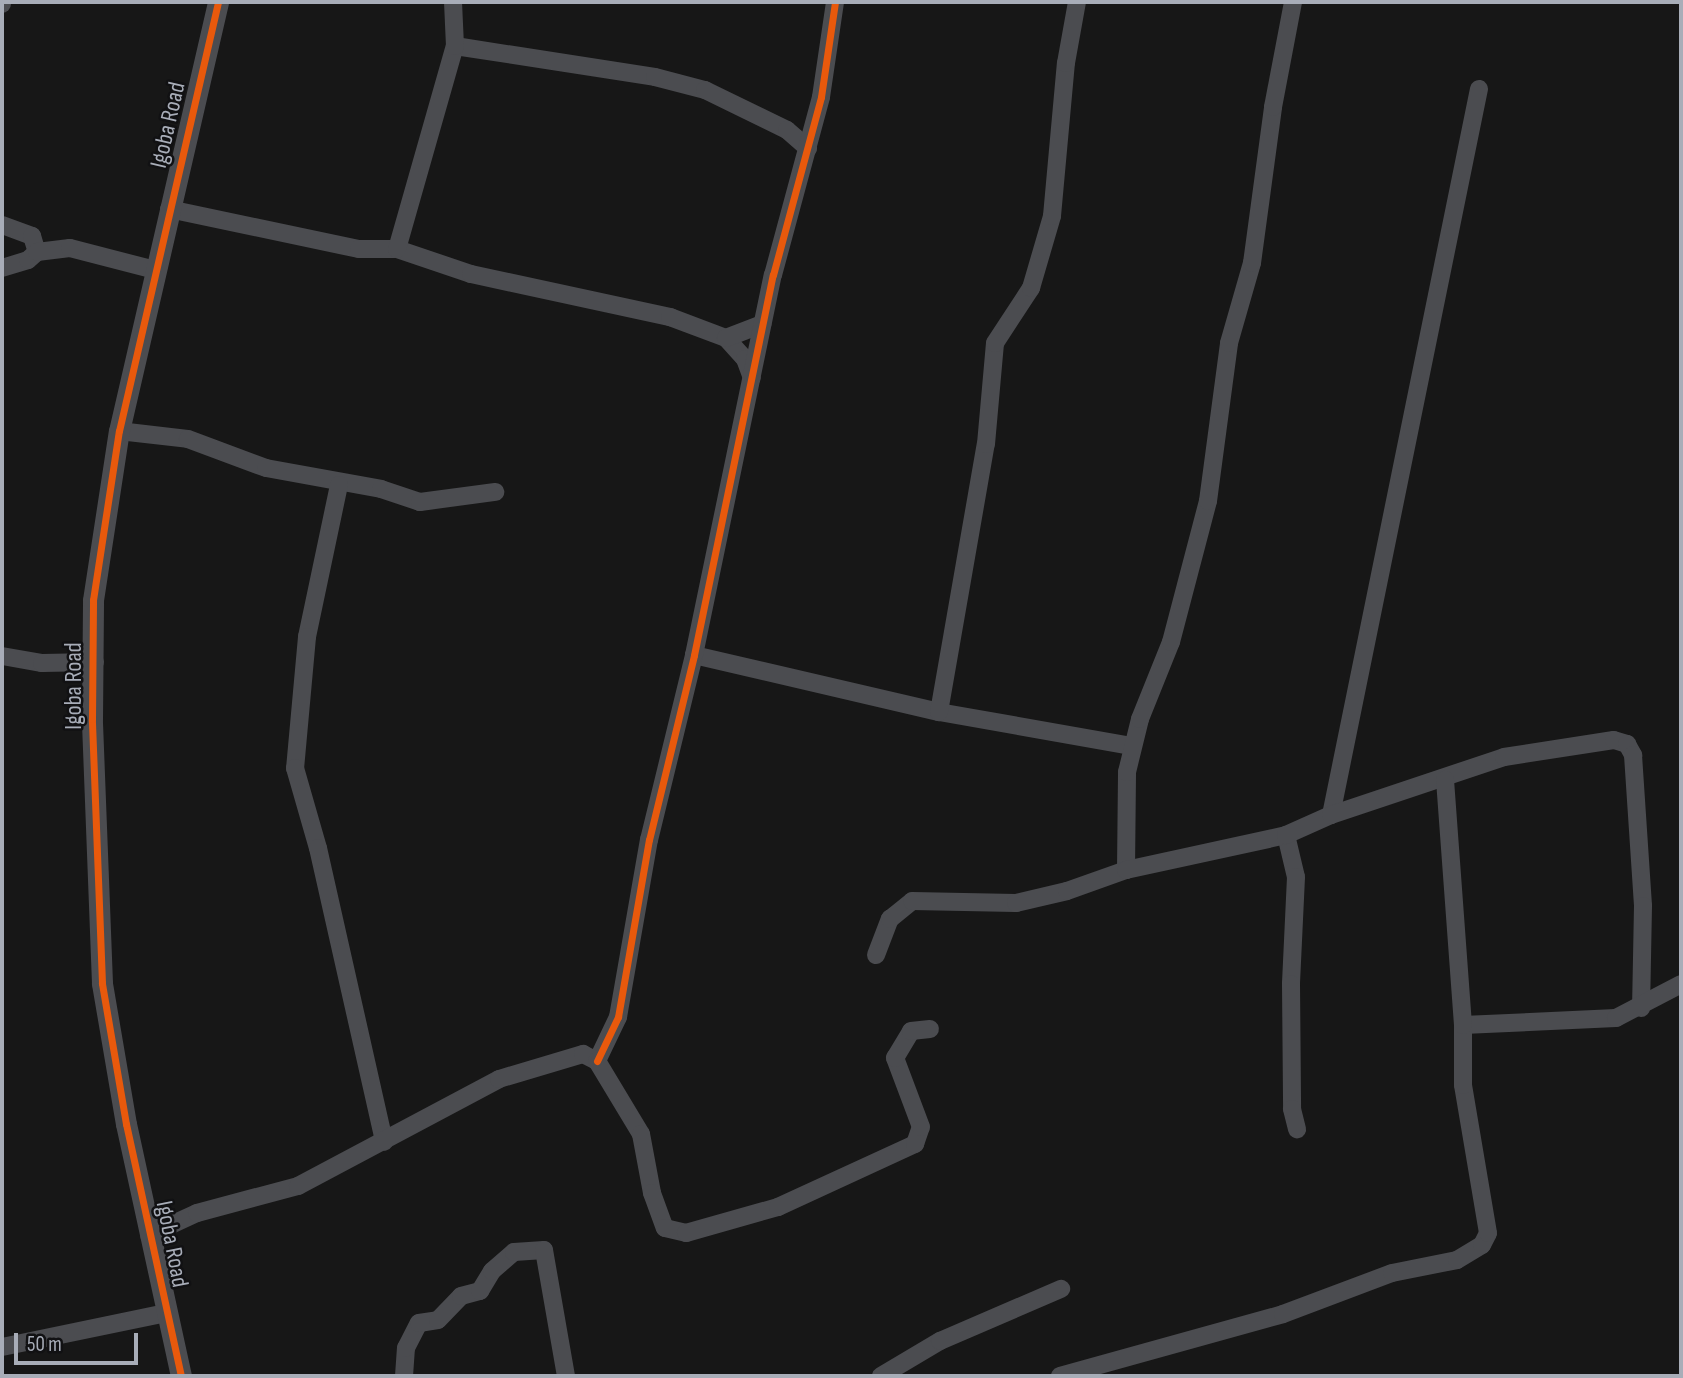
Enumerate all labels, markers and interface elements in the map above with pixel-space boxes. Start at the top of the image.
street label: Igoba Road [144,79,192,171]
street label: Igoba Road [60,642,88,730]
street label: Igoba Road [150,1198,194,1290]
scale bar [18,1318,142,1362]
text: 50 m [27,1332,62,1357]

